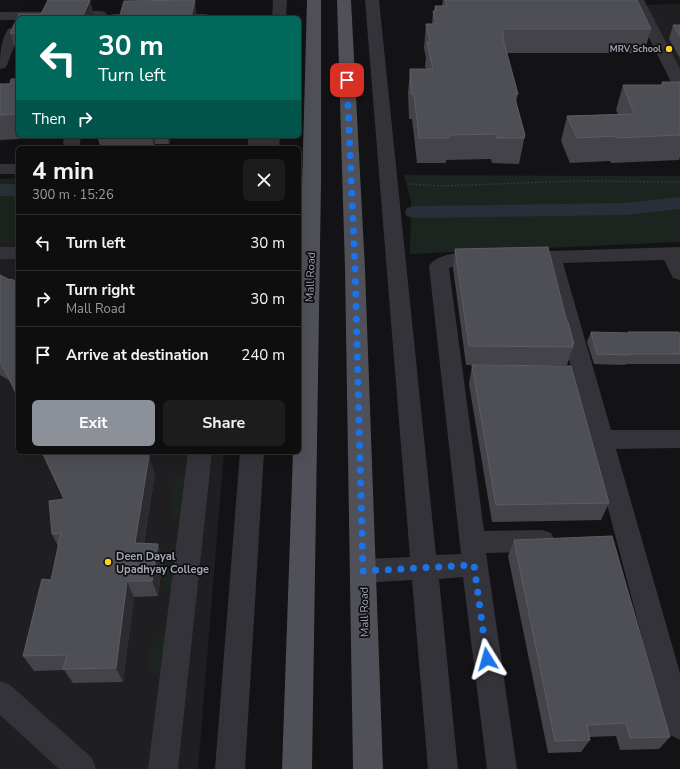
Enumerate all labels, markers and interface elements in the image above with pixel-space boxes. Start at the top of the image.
text: 30 m [98,27,164,65]
icon: left [32,32,84,84]
place label: MRV School [610,43,661,55]
marker: MRV School [664,44,674,54]
text: Turn left [98,63,166,87]
pin [330,63,364,97]
icon: arrive [336,69,358,91]
icon: right [74,108,96,130]
text: Then [32,109,66,129]
text: 4 min [32,155,94,187]
button: close [243,159,285,201]
text: 300 m · 15:26 [32,186,114,204]
icon: left [32,232,54,254]
text: Turn left [66,233,125,253]
text: 30 m [250,233,285,253]
street label: Mall Road [302,252,319,302]
text: Turn right [66,280,135,300]
icon: right [32,288,54,310]
text: 30 m [250,289,285,309]
text: Mall Road [66,300,125,318]
icon: arrive [32,344,54,366]
text: Arrive at destination [66,345,209,365]
text: 240 m [241,345,285,365]
button: Exit [32,400,155,446]
button: Share [163,400,285,446]
place label: Deen Dayal Upadhyay College [116,549,209,577]
marker: Deen Dayal Upadhyay College [103,557,113,567]
street label: Mall Road [357,587,372,637]
position arrow [466,638,508,680]

